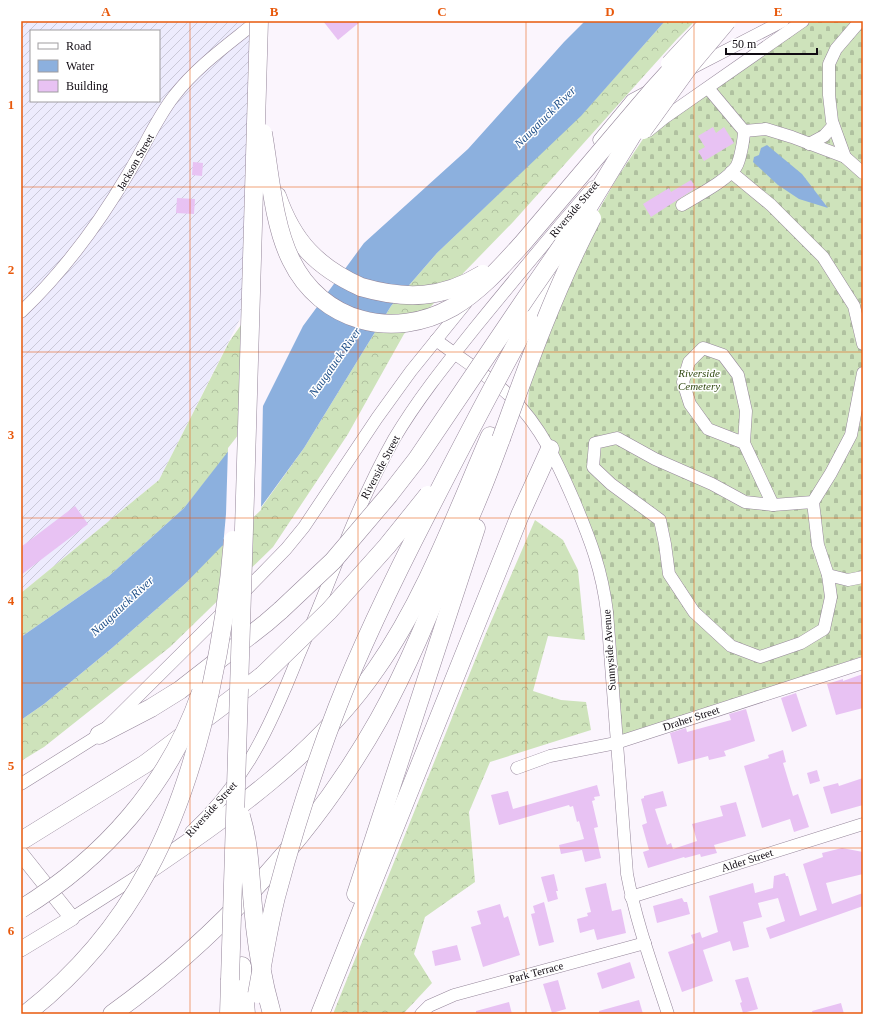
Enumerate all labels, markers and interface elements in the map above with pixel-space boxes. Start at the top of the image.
text: A [101,4,111,19]
text: B [270,4,279,19]
text: C [437,4,447,19]
text: D [605,4,615,19]
text: E [774,4,782,19]
legend [30,30,160,102]
scale bar [726,30,817,56]
text: 50 m [732,37,757,51]
text: Road [66,39,91,53]
text: Water [66,59,94,73]
text: Building [66,79,108,93]
water label: Naugatuck River [511,83,579,151]
text: 1 [8,97,14,112]
street label: Jackson Street [114,132,156,192]
street label: Riverside Street [547,178,601,240]
text: 2 [8,262,14,277]
water label: Naugatuck River [305,325,364,400]
park label: Riverside Cemetery [677,367,720,392]
text: 3 [8,427,15,442]
street label: Riverside Street [358,433,402,501]
water label: Naugatuck River [87,573,157,639]
text: 4 [8,593,15,608]
street label: Sunnyside Avenue [600,609,618,691]
street label: Draher Street [661,703,721,733]
text: 5 [8,758,15,773]
street label: Riverside Street [183,779,239,839]
street label: Alder Street [720,846,774,874]
text: 6 [8,923,15,938]
street label: Park Terrace [508,959,564,985]

